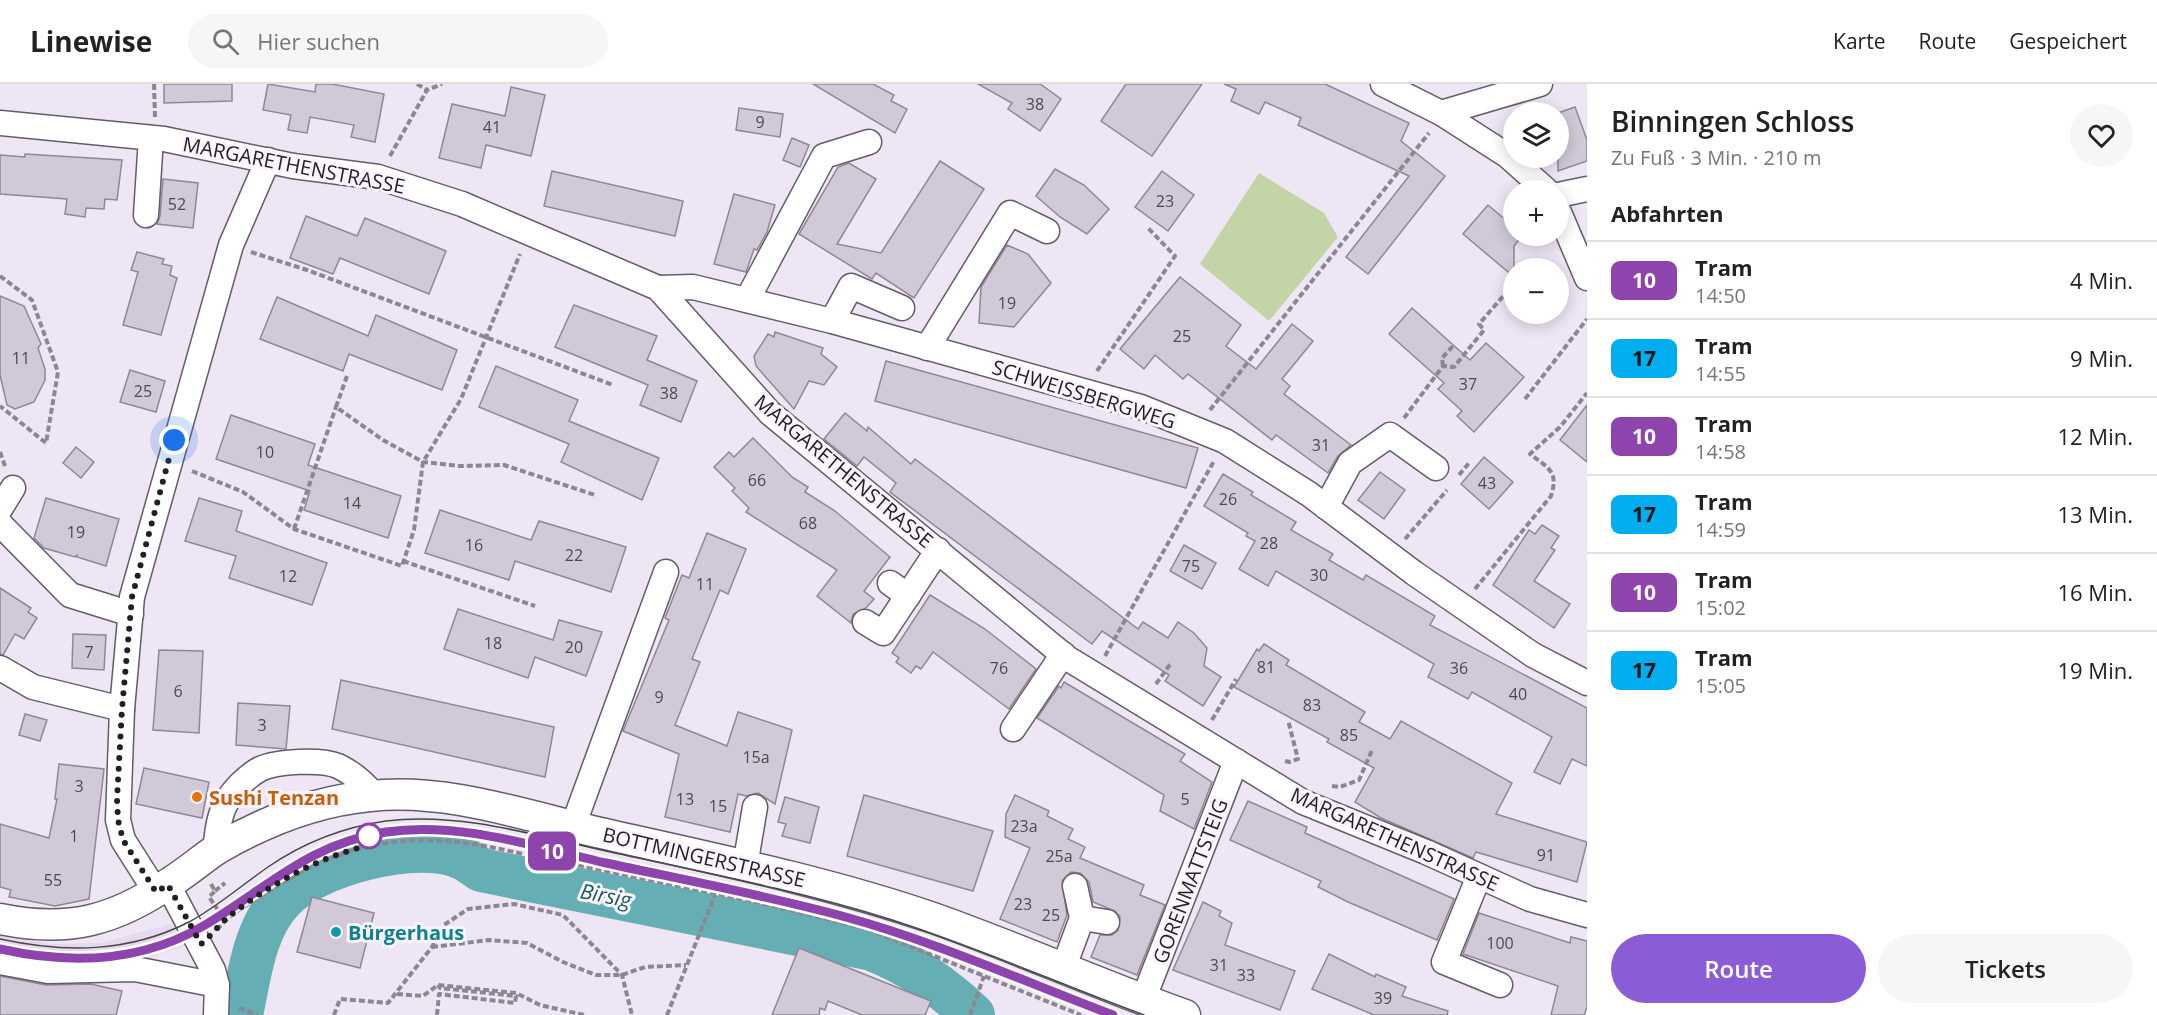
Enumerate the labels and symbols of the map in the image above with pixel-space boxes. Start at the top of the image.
house number: 38 [1026,93,1044,115]
house number: 9 [755,111,765,133]
house number: 41 [483,116,501,138]
street label: MARGARETHENSTRASSE [181,130,407,200]
house number: 23 [1156,190,1174,212]
house number: 52 [168,193,186,215]
house number: 19 [998,292,1016,314]
house number: 25 [1173,325,1191,347]
house number: 11 [12,347,30,369]
street label: SCHWEISSBERGWEG [989,353,1179,435]
house number: 37 [1459,373,1477,395]
house number: 25 [134,380,152,402]
house number: 38 [660,382,678,404]
street label: MARGARETHENSTRASSE [749,388,939,554]
your location [159,425,189,455]
house number: 31 [1312,434,1330,456]
house number: 10 [256,441,274,463]
house number: 66 [748,469,766,491]
house number: 43 [1478,472,1496,494]
house number: 26 [1219,488,1237,510]
house number: 14 [343,492,361,514]
house number: 68 [799,512,817,534]
house number: 19 [67,521,85,543]
house number: 28 [1260,532,1278,554]
house number: 16 [465,534,483,556]
house number: 22 [565,544,583,566]
house number: 75 [1182,555,1200,577]
house number: 30 [1310,564,1328,586]
house number: 12 [279,565,297,587]
house number: 11 [696,573,714,595]
house number: 18 [484,632,502,654]
house number: 20 [565,636,583,658]
house number: 7 [84,641,94,663]
house number: 81 [1257,656,1275,678]
house number: 76 [990,657,1008,679]
house number: 36 [1450,657,1468,679]
house number: 6 [173,680,183,702]
house number: 40 [1509,683,1527,705]
house number: 9 [654,686,664,708]
house number: 83 [1303,694,1321,716]
house number: 3 [257,714,267,736]
house number: 85 [1340,724,1358,746]
house number: 15a [742,746,770,768]
house number: 3 [74,775,84,797]
street label: MARGARETHENSTRASSE [1286,781,1504,897]
place label: Sushi Tenzan [209,784,339,811]
house number: 13 [676,788,694,810]
house number: 5 [1180,788,1190,810]
marker: Sushi Tenzan [190,790,204,804]
house number: 15 [709,795,727,817]
street label: GORENMATTSTEIG [1146,795,1234,967]
house number: 23a [1010,815,1038,837]
street label: BOTTMINGERSTRASSE [600,821,808,893]
unlabelled marker [356,823,382,849]
house number: 1 [69,825,79,847]
line badge: 10 [525,832,579,870]
house number: 91 [1537,844,1555,866]
house number: 25a [1045,845,1073,867]
house number: 55 [44,869,62,891]
water label: Birsig [578,876,635,914]
house number: 23 [1014,893,1032,915]
house number: 25 [1042,904,1060,926]
place label: Bürgerhaus [348,919,464,946]
marker: Bürgerhaus [329,925,343,939]
house number: 100 [1486,932,1514,954]
house number: 31 [1210,954,1228,976]
house number: 33 [1237,964,1255,986]
house number: 39 [1374,987,1392,1009]

